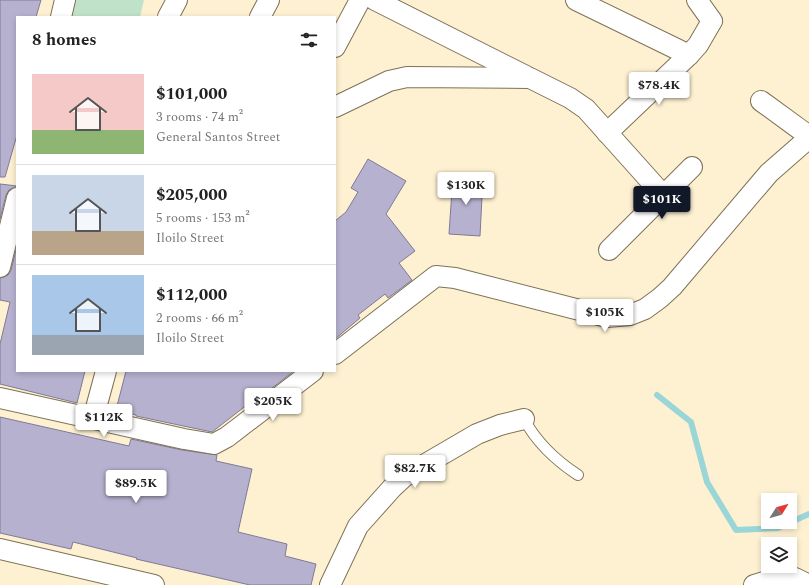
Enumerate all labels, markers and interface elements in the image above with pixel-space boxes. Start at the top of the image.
text: 8 homes [32,27,97,53]
icon: filters [298,29,320,51]
pin: $78.4K [626,72,692,106]
text: $78.4K [638,75,680,95]
text: $101,000 [156,81,227,107]
icon: home [64,90,112,138]
text: 3 rooms · 74 m² [156,107,243,127]
text: General Santos Street [156,127,280,147]
pin: $130K [438,172,494,206]
text: $130K [446,175,486,195]
text: $205,000 [156,182,227,208]
pin: $101K [634,186,690,220]
text: $101K [642,189,682,209]
icon: home [64,191,112,239]
text: 5 rooms · 153 m² [156,208,250,228]
text: Iloilo Street [156,228,224,248]
text: $112,000 [156,282,227,308]
icon: home [64,291,112,339]
pin: $105K [577,299,633,333]
text: $105K [585,302,625,322]
text: 2 rooms · 66 m² [156,308,243,328]
text: Iloilo Street [156,328,224,348]
pin: $205K [245,388,301,422]
text: $205K [253,391,293,411]
pin: $112K [76,404,132,438]
text: $112K [84,407,124,427]
pin: $82.7K [382,455,448,489]
text: $82.7K [394,458,436,478]
pin: $89.5K [103,470,169,504]
text: $89.5K [115,473,157,493]
north arrow [761,493,797,529]
map controls [761,493,797,573]
button: layers [761,537,797,573]

